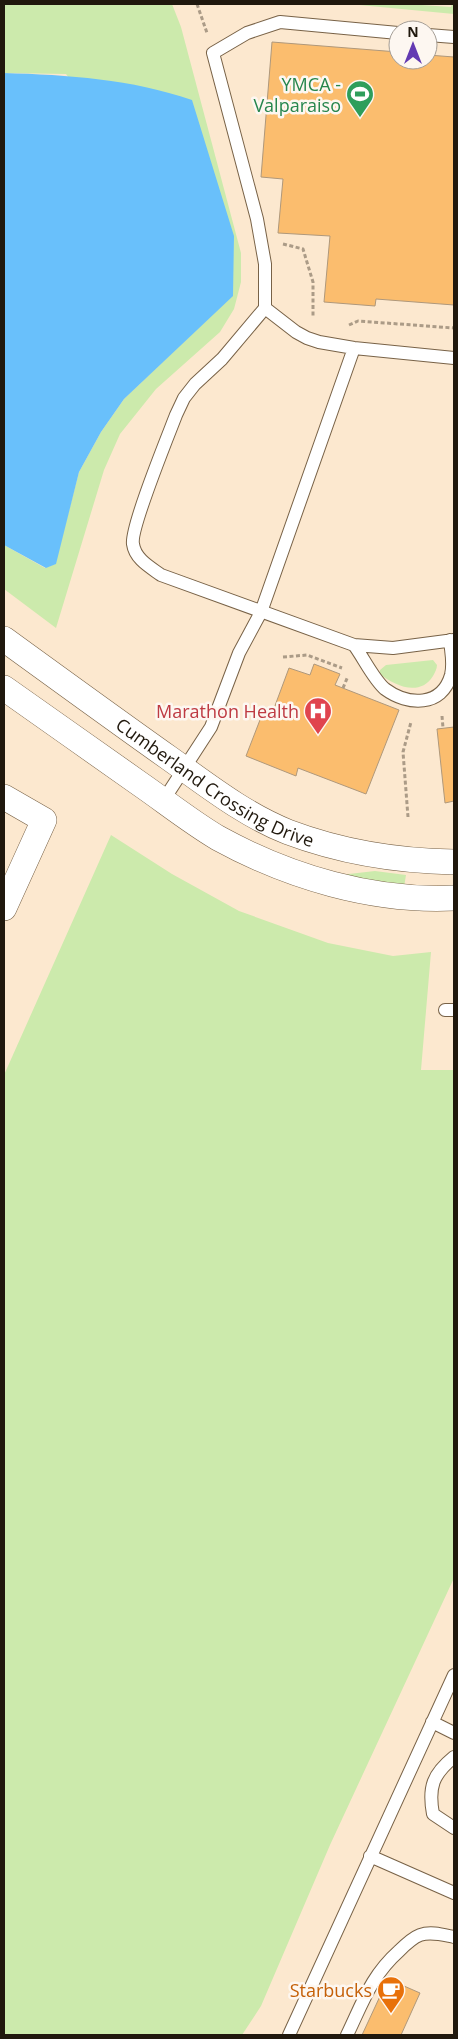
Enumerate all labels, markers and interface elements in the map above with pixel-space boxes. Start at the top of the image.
north arrow [388,20,438,70]
text: N [407,22,419,41]
place label: YMCA - Valparaiso [253,72,341,117]
sports icon: YMCA - Valparaiso [345,79,375,118]
hospital icon: Marathon Health [303,696,333,735]
place label: Marathon Health [156,699,299,723]
street label: Cumberland Crossing Drive [111,712,317,852]
cafe icon: Starbucks [376,1975,406,2014]
place label: Starbucks [290,1978,372,2002]

